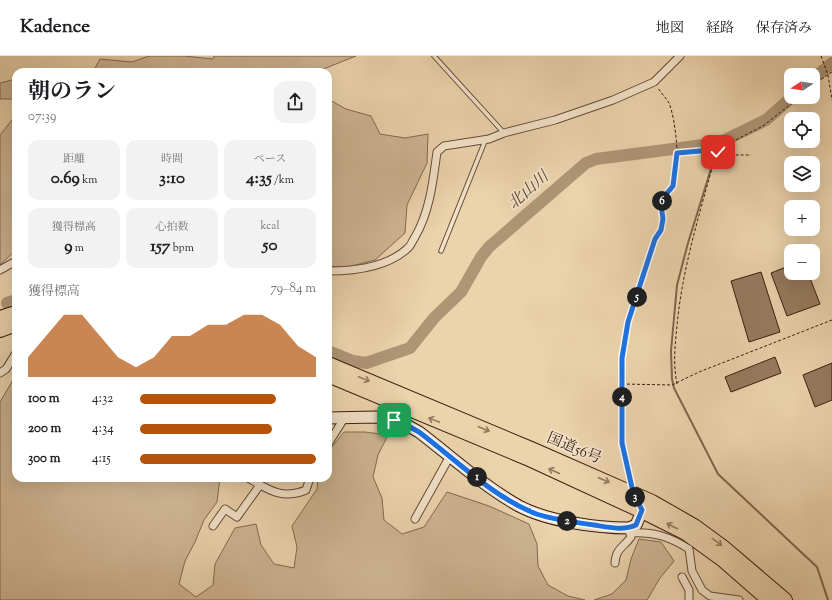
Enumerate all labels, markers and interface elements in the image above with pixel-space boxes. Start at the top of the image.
text: Kadence [20,14,90,41]
text: 地図 [656,19,684,39]
text: 経路 [706,19,734,39]
text: 保存済み [756,19,812,39]
north arrow [784,68,820,104]
map controls [784,68,820,280]
text: 朝のラン [28,77,116,109]
button: share [274,81,316,123]
text: 07:39 [28,108,56,126]
button: locate [784,112,820,148]
pin [701,135,735,169]
icon: check [707,141,729,163]
text: 距離 [63,151,85,167]
text: 時間 [161,151,183,167]
text: ペース [254,151,286,167]
button: layers [784,156,820,192]
water label: 北山川 [503,165,556,215]
text: 0.69 [51,167,80,191]
text: 3:10 [159,167,185,191]
text: 4:35 [246,167,272,191]
text: km [80,172,97,188]
text: /km [272,172,294,188]
pin: 6 [652,191,672,211]
text: 6 [659,193,665,209]
button: + [784,200,820,236]
text: kcal [261,218,279,234]
text: 獲得標高 [52,219,96,235]
text: 心拍数 [156,219,189,235]
text: 50 [263,234,277,258]
text: 9 [64,235,72,259]
text: 157 [150,235,170,259]
text: m [72,240,84,256]
text: bpm [170,240,194,256]
button: − [784,244,820,280]
text: 79–84 m [270,280,316,298]
text: 獲得標高 [28,283,80,301]
pin: 5 [627,287,647,307]
text: 5 [635,289,639,305]
one-way arrow [358,376,370,383]
pin: 4 [612,387,632,407]
text: 4 [619,389,625,405]
text: 100 m [28,390,60,408]
text: 4:32 [92,390,113,408]
pin [377,403,411,437]
icon: arrive [383,409,405,431]
one-way arrow [429,416,441,423]
text: 200 m [28,420,61,438]
text: 4:34 [92,420,114,438]
one-way arrow [478,426,490,433]
street label: 国道56号 [543,428,605,470]
text: 300 m [28,450,60,468]
text: 4:15 [92,450,111,468]
one-way arrow [548,466,560,474]
pin: 1 [467,467,487,487]
text: 1 [475,469,479,485]
one-way arrow [597,477,609,484]
pin: 3 [625,487,645,507]
text: 3 [633,489,637,505]
pin: 2 [557,511,577,531]
text: 2 [564,513,570,529]
one-way arrow [666,522,678,529]
one-way arrow [711,538,722,547]

